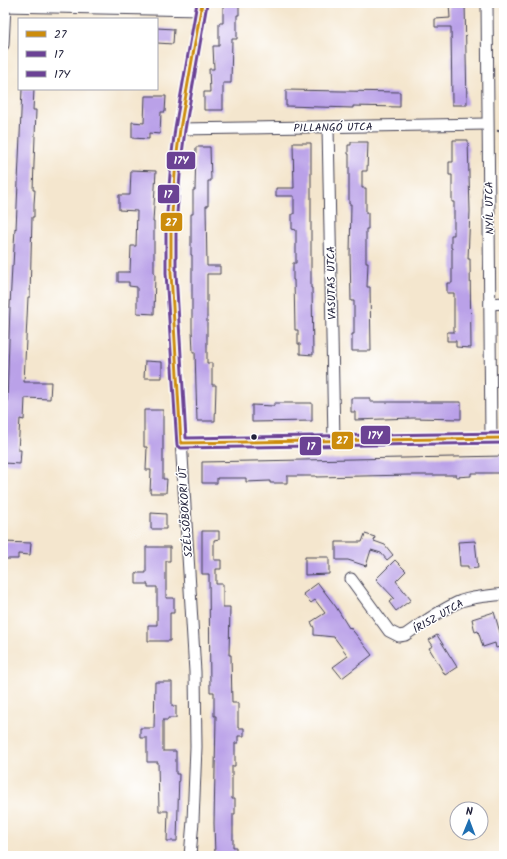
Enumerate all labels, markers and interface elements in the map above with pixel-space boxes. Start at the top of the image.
legend [18,18,158,90]
text: 27 [54,25,67,44]
text: 17 [54,45,64,64]
text: 17Y [54,65,71,84]
street label: PILLANGÓ UTCA [293,118,373,138]
line badge: 17Y [166,151,196,170]
text: 17Y [174,152,189,170]
street label: NYÍL UTCA [481,181,499,235]
line badge: 17 [157,184,180,204]
text: 17 [164,186,173,204]
line badge: 27 [160,212,183,232]
text: 27 [165,214,178,232]
street label: VASUTAS UTCA [322,246,342,320]
line badge: 17Y [360,425,391,445]
text: 17Y [368,427,383,445]
line badge: 27 [331,431,354,450]
unlabelled marker [249,432,259,442]
text: 27 [336,432,349,450]
line badge: 17 [299,436,322,456]
text: 17 [307,438,316,456]
street label: SZÉLSŐBOKORI ÚT [174,465,198,558]
street label: ÍRISZ UTCA [410,595,468,639]
north arrow [449,801,489,841]
text: N [466,803,473,821]

